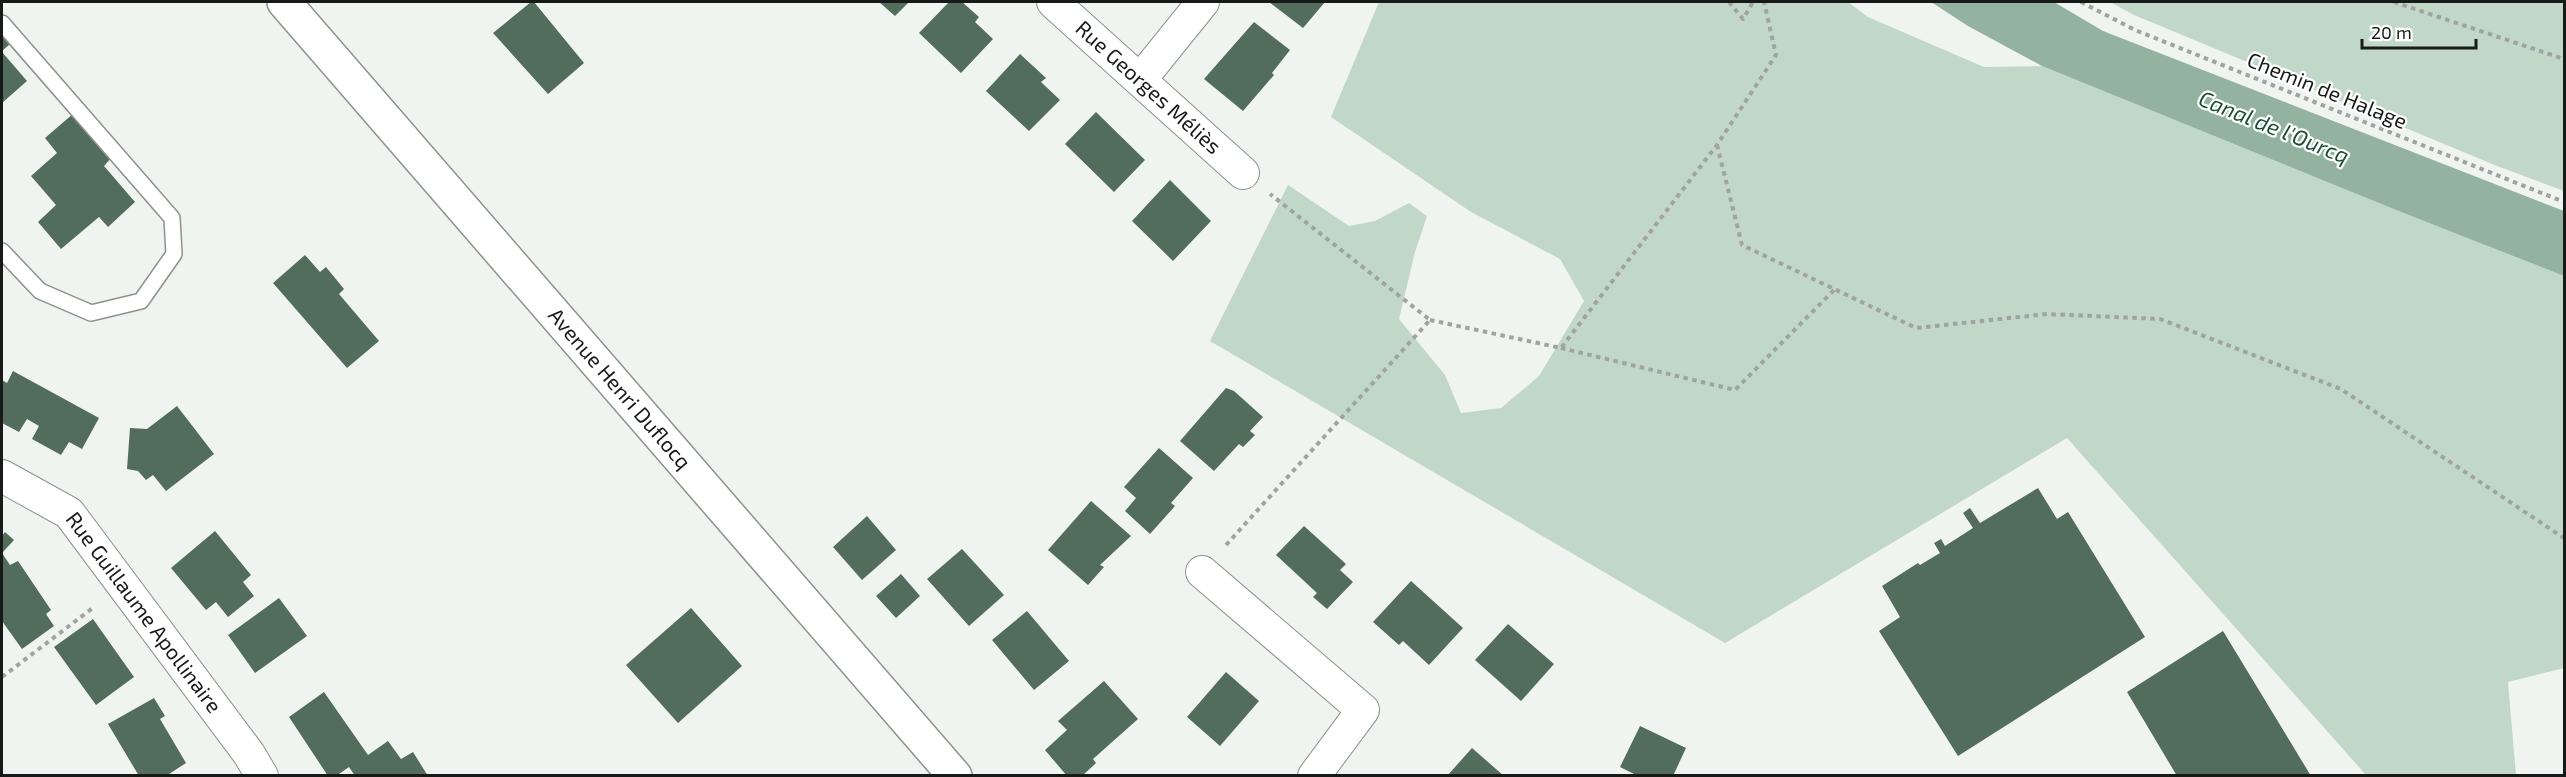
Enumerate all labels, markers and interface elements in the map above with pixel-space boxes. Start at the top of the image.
scale bar [2362,12,2476,50]
street label: Rue Georges Méliès [1071,15,1227,158]
text: 20 m [2371,21,2412,43]
street label: Chemin de Halage [2244,46,2411,133]
water label: Canal de l'Ourcq [2195,84,2353,168]
street label: Avenue Henri Duflocq [544,302,697,474]
street label: Rue Guillaume Apollinaire [62,506,228,717]

